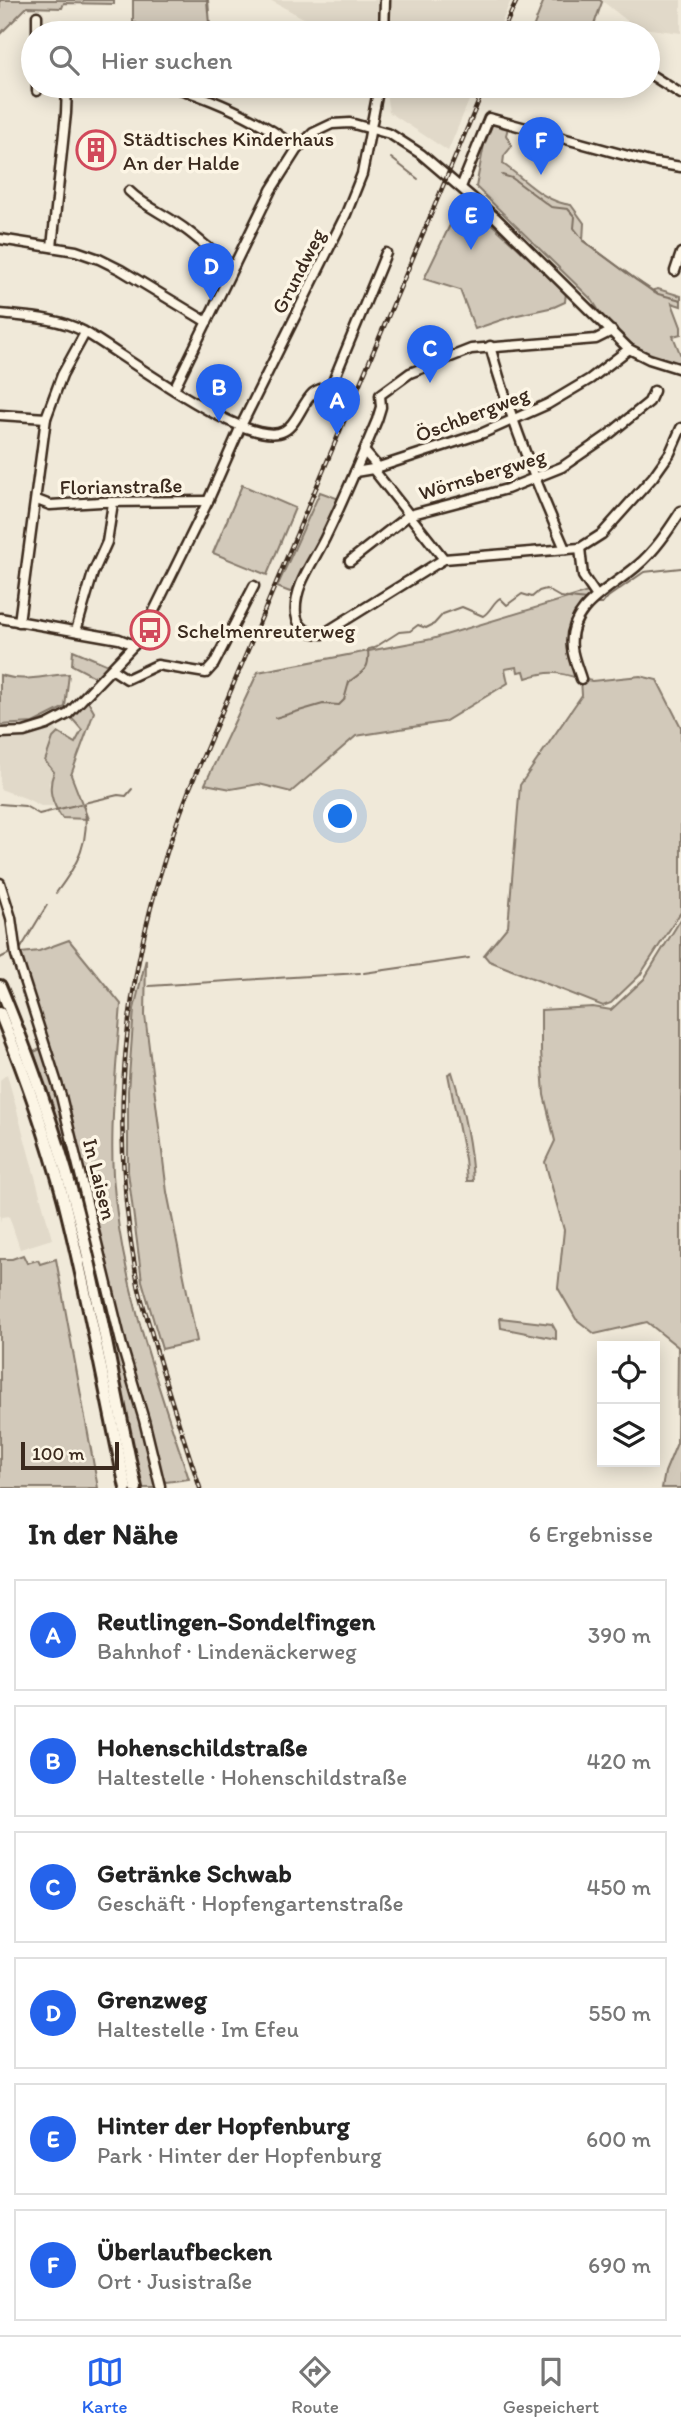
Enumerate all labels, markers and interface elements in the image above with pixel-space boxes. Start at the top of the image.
search box [21,21,660,98]
icon: search [45,41,83,79]
text: Hier suchen [101,44,233,76]
pin: F [518,117,564,175]
place label: Städtisches Kinderhaus An der Halde [123,126,334,175]
building icon: Städtisches Kinderhaus An der Halde [75,129,117,171]
pin: E [448,192,494,250]
street label: Grundweg [266,224,330,318]
pin: D [188,243,234,301]
pin: C [407,325,453,383]
pin: B [196,364,242,422]
pin: A [314,377,360,435]
street label: Öschbergweg [412,381,533,447]
street label: Wörnsbergweg [415,443,549,505]
street label: Florianstraße [59,472,183,500]
bus stop icon: Schelmenreuterweg [129,609,171,651]
place label: Schelmenreuterweg [177,618,355,643]
your location [323,799,357,833]
street label: In Laisen [78,1136,122,1222]
map controls [597,1341,660,1467]
button: locate [597,1341,660,1404]
button: layers [597,1404,660,1467]
scale bar [21,1439,119,1471]
text: 100 m [32,1442,84,1465]
text: In der Nähe [28,1515,178,1552]
text: 6 Ergebnisse [529,1520,653,1548]
text: Reutlingen-Sondelfingen [97,1605,375,1637]
text: A [46,1621,60,1649]
text: 390 m [588,1621,651,1649]
text: Bahnhof · Lindenäckerweg [97,1637,357,1665]
text: Hohenschildstraße [97,1731,308,1763]
text: B [46,1747,60,1775]
text: 420 m [586,1747,651,1775]
text: Haltestelle · Hohenschildstraße [97,1763,407,1791]
text: Getränke Schwab [97,1857,292,1889]
text: C [46,1873,60,1901]
text: 450 m [586,1873,651,1901]
text: Geschäft · Hopfengartenstraße [97,1889,404,1917]
text: Grenzweg [97,1983,207,2015]
text: D [45,1999,61,2027]
text: 550 m [588,1999,651,2027]
text: Haltestelle · Im Efeu [97,2015,299,2043]
text: Hinter der Hopfenburg [97,2109,350,2141]
text: E [47,2125,59,2153]
text: 600 m [586,2125,651,2153]
text: Park · Hinter der Hopfenburg [97,2141,382,2169]
text: Überlaufbecken [97,2235,272,2267]
text: F [47,2251,59,2279]
text: 690 m [588,2251,651,2279]
text: Ort · Jusistraße [97,2267,252,2295]
tab: Karte [82,2353,128,2418]
tab: Route [291,2353,339,2418]
tab: Gespeichert [503,2353,599,2418]

